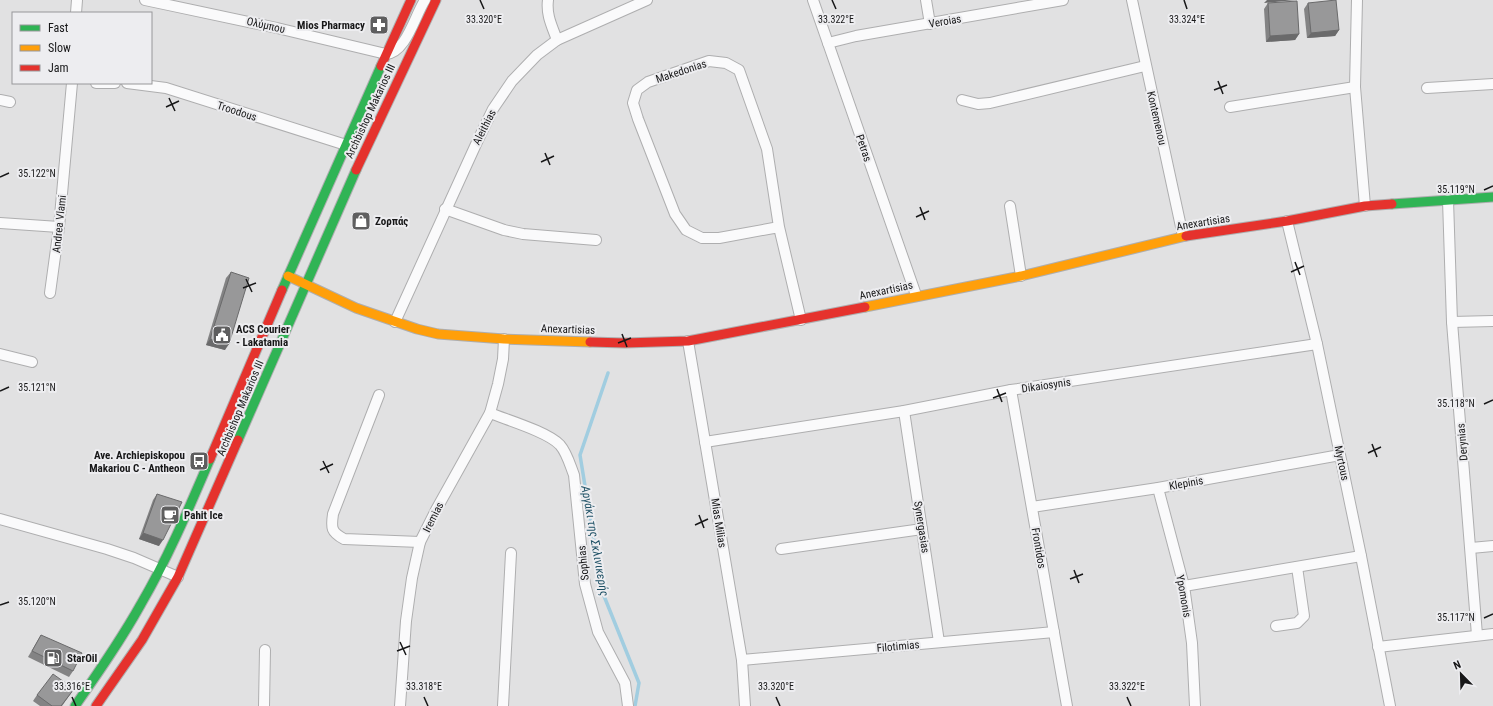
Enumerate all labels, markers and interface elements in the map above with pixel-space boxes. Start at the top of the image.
legend [12,12,152,84]
street label: Veroias [928,12,962,31]
pharmacy icon: Mios Pharmacy [368,14,390,36]
text: 33.320°E [466,14,502,25]
text: 33.322°E [818,14,854,25]
text: 33.324°E [1169,14,1205,25]
street label: Ολύμπου [245,15,286,36]
place label: Mios Pharmacy [297,19,365,32]
text: Fast [48,21,69,35]
text: Slow [48,41,71,55]
street label: Makedonias [654,57,708,86]
text: Jam [48,61,69,75]
street label: Archbishop Makarios III [343,62,398,161]
street label: Kontemenou [1144,90,1169,146]
street label: Troodous [215,99,258,124]
street label: Aleithias [470,107,499,147]
street label: Petras [853,133,874,163]
text: 35.122°N [18,168,56,179]
text: 35.119°N [1437,184,1475,195]
street label: Andrea Vlami [50,194,69,254]
shop icon: Ζορπάς [350,210,372,232]
street label: Anexartisias [1175,212,1231,233]
place label: Ζορπάς [375,215,408,228]
street label: Anexartisias [858,279,914,302]
street label: Anexartisias [541,322,595,337]
place label: ACS Courier - Lakatamia [236,323,290,349]
public building icon: ACS Courier - Lakatamia [211,324,233,346]
street label: Archbishop Makarios III [214,358,267,458]
street label: Dikaiosynis [1021,376,1072,395]
text: 35.121°N [18,382,56,393]
text: 35.118°N [1437,398,1475,409]
street label: Derynias [1454,423,1471,461]
street label: Myrtous [1331,444,1352,482]
place label: Ave. Archiepiskopou Makariou C - Antheon [89,449,185,475]
bus stop icon: Ave. Archiepiskopou Makariou C - Antheon [188,450,210,472]
street label: Klepinis [1168,474,1204,493]
water label: Αργάκι της Σκλινικερής [578,484,612,598]
street label: Mias Milias [708,497,729,549]
street label: Iremias [420,500,447,535]
street label: Synergasias [911,500,932,554]
cafe icon: Pahit Ice [159,504,181,526]
place label: Pahit Ice [184,509,223,522]
street label: Frontidos [1029,527,1048,569]
street label: Sophias [575,545,592,581]
street label: Ypomonis [1173,574,1194,618]
text: 35.120°N [18,596,56,607]
text: 35.117°N [1437,612,1475,623]
street label: Filotimias [876,638,920,655]
fuel station icon: StarOil [42,647,64,669]
place label: StarOil [67,652,98,665]
north arrow [1441,654,1481,694]
text: N [1452,658,1463,673]
text: 33.316°E [54,681,90,692]
text: 33.318°E [406,681,442,692]
text: 33.320°E [758,681,794,692]
text: 33.322°E [1109,681,1145,692]

